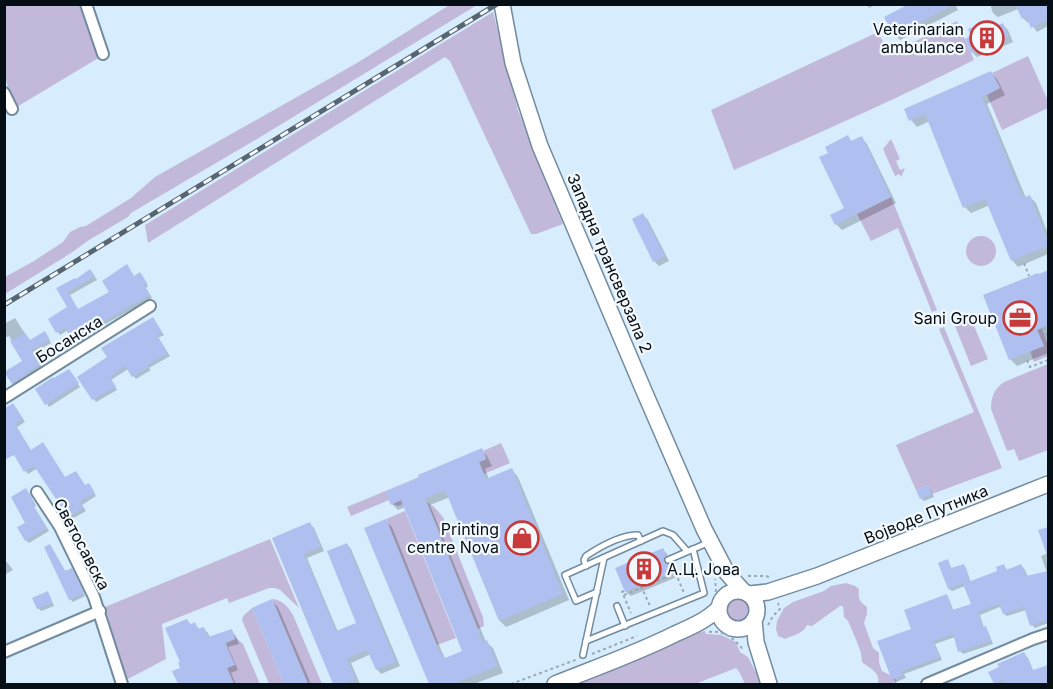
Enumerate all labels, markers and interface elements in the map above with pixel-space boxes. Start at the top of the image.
place label: Veterinarian ambulance [873,19,964,57]
building icon: Veterinarian ambulance [969,20,1005,56]
street label: Западна трансверзала 2 [563,170,657,356]
office icon: Sani Group [1002,300,1038,336]
place label: Sani Group [913,308,997,328]
street label: Босанска [32,311,106,367]
street label: Војводе Путника [861,480,991,548]
street label: Светосавска [49,495,115,593]
place label: Printing centre Nova [407,519,499,557]
shop icon: Printing centre Nova [504,520,540,556]
building icon: А.Ц. Јова [626,551,662,587]
place label: А.Ц. Јова [667,559,740,579]

